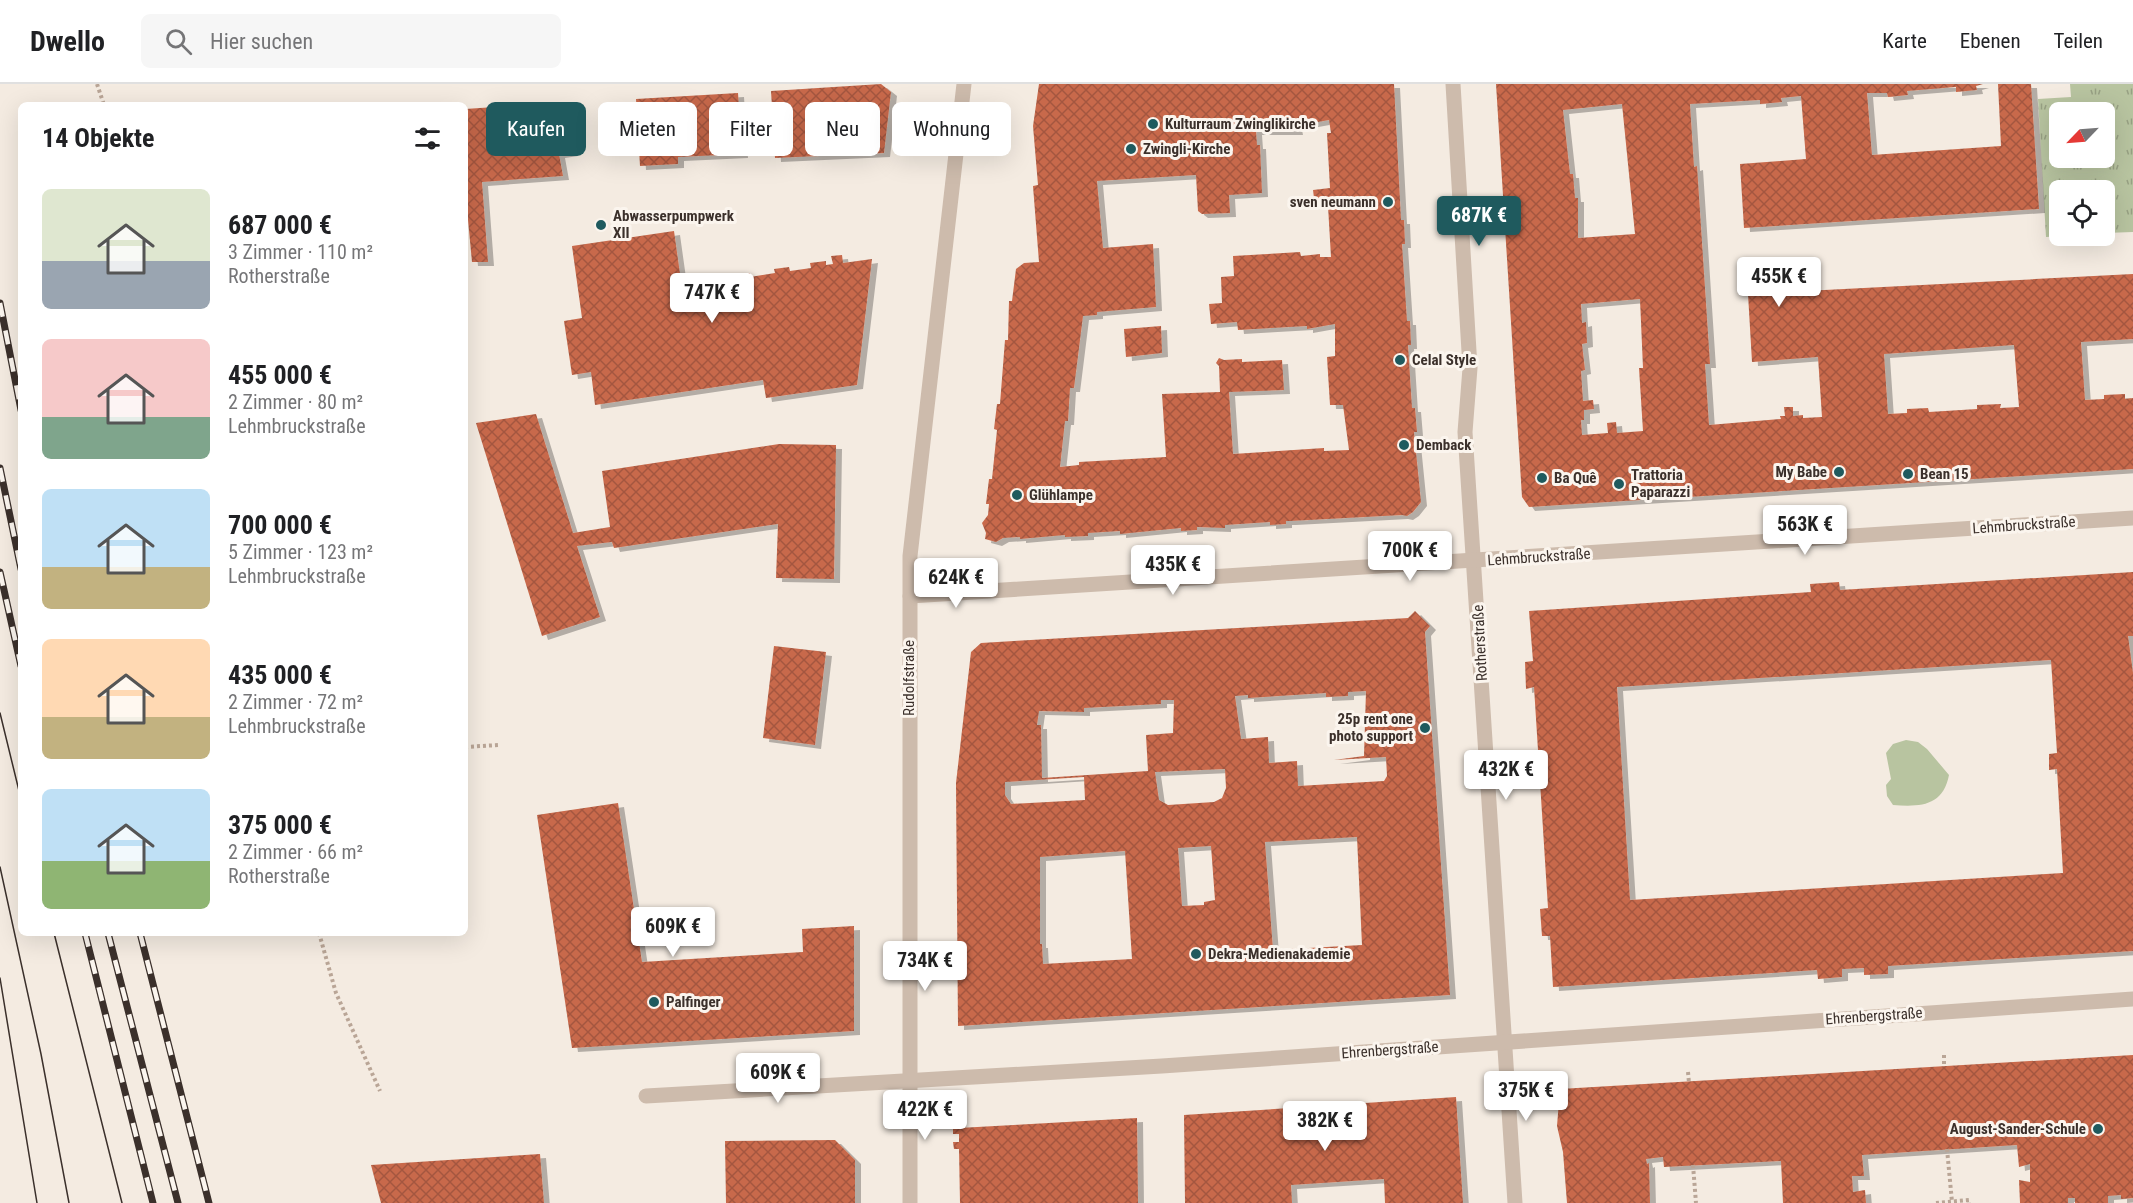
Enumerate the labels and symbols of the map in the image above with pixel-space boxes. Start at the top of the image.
north arrow [2049,102,2115,168]
place label: Kulturraum Zwinglikirche [1165,115,1316,133]
marker: Kulturraum Zwinglikirche [1146,117,1160,131]
place label: Zwingli-Kirche [1143,140,1230,158]
marker: Zwingli-Kirche [1124,142,1138,156]
place label: sven neumann [1290,193,1376,211]
marker: sven neumann [1381,195,1395,209]
pin: 687K € [1430,196,1528,247]
place label: Abwasserpumpwerk XII [613,207,735,242]
marker: Abwasserpumpwerk XII [594,218,608,232]
pin: 455K € [1730,257,1828,308]
pin: 747K € [663,273,761,324]
place label: Celal Style [1412,351,1476,369]
marker: Celal Style [1393,353,1407,367]
place label: Demback [1416,436,1472,454]
marker: Demback [1397,438,1411,452]
place label: My Babe [1775,463,1827,481]
marker: My Babe [1832,465,1846,479]
place label: Bean 15 [1920,465,1969,483]
place label: Trattoria Paparazzi [1631,466,1690,501]
marker: Bean 15 [1901,467,1915,481]
place label: Ba Quê [1554,469,1597,487]
marker: Ba Quê [1535,471,1549,485]
marker: Trattoria Paparazzi [1612,477,1626,491]
place label: Glühlampe [1029,486,1093,504]
marker: Glühlampe [1010,488,1024,502]
pin: 563K € [1756,505,1854,556]
street label: Lehmbruckstraße [1972,512,2076,538]
pin: 700K € [1361,531,1459,582]
street label: Lehmbruckstraße [1487,544,1591,570]
pin: 435K € [1124,545,1222,596]
pin: 624K € [907,558,1005,609]
street label: Rotherstraße [1469,604,1491,682]
street label: Rudolfstraße [900,640,918,716]
place label: 25p rent one photo support [1329,710,1413,745]
marker: 25p rent one photo support [1418,721,1432,735]
pin: 432K € [1457,750,1555,801]
pin: 609K € [624,907,722,958]
pin: 734K € [876,941,974,992]
place label: Dekra-Medienakademie [1208,945,1350,963]
marker: Dekra-Medienakademie [1189,947,1203,961]
place label: Palfinger [666,993,721,1011]
marker: Palfinger [647,995,661,1009]
street label: Ehrenbergstraße [1825,1004,1923,1028]
street label: Ehrenbergstraße [1341,1038,1439,1062]
pin: 609K € [729,1053,827,1104]
pin: 375K € [1477,1071,1575,1122]
pin: 422K € [876,1090,974,1141]
pin: 382K € [1276,1101,1374,1152]
place label: August-Sander-Schule [1950,1120,2086,1138]
marker: August-Sander-Schule [2091,1122,2105,1136]

